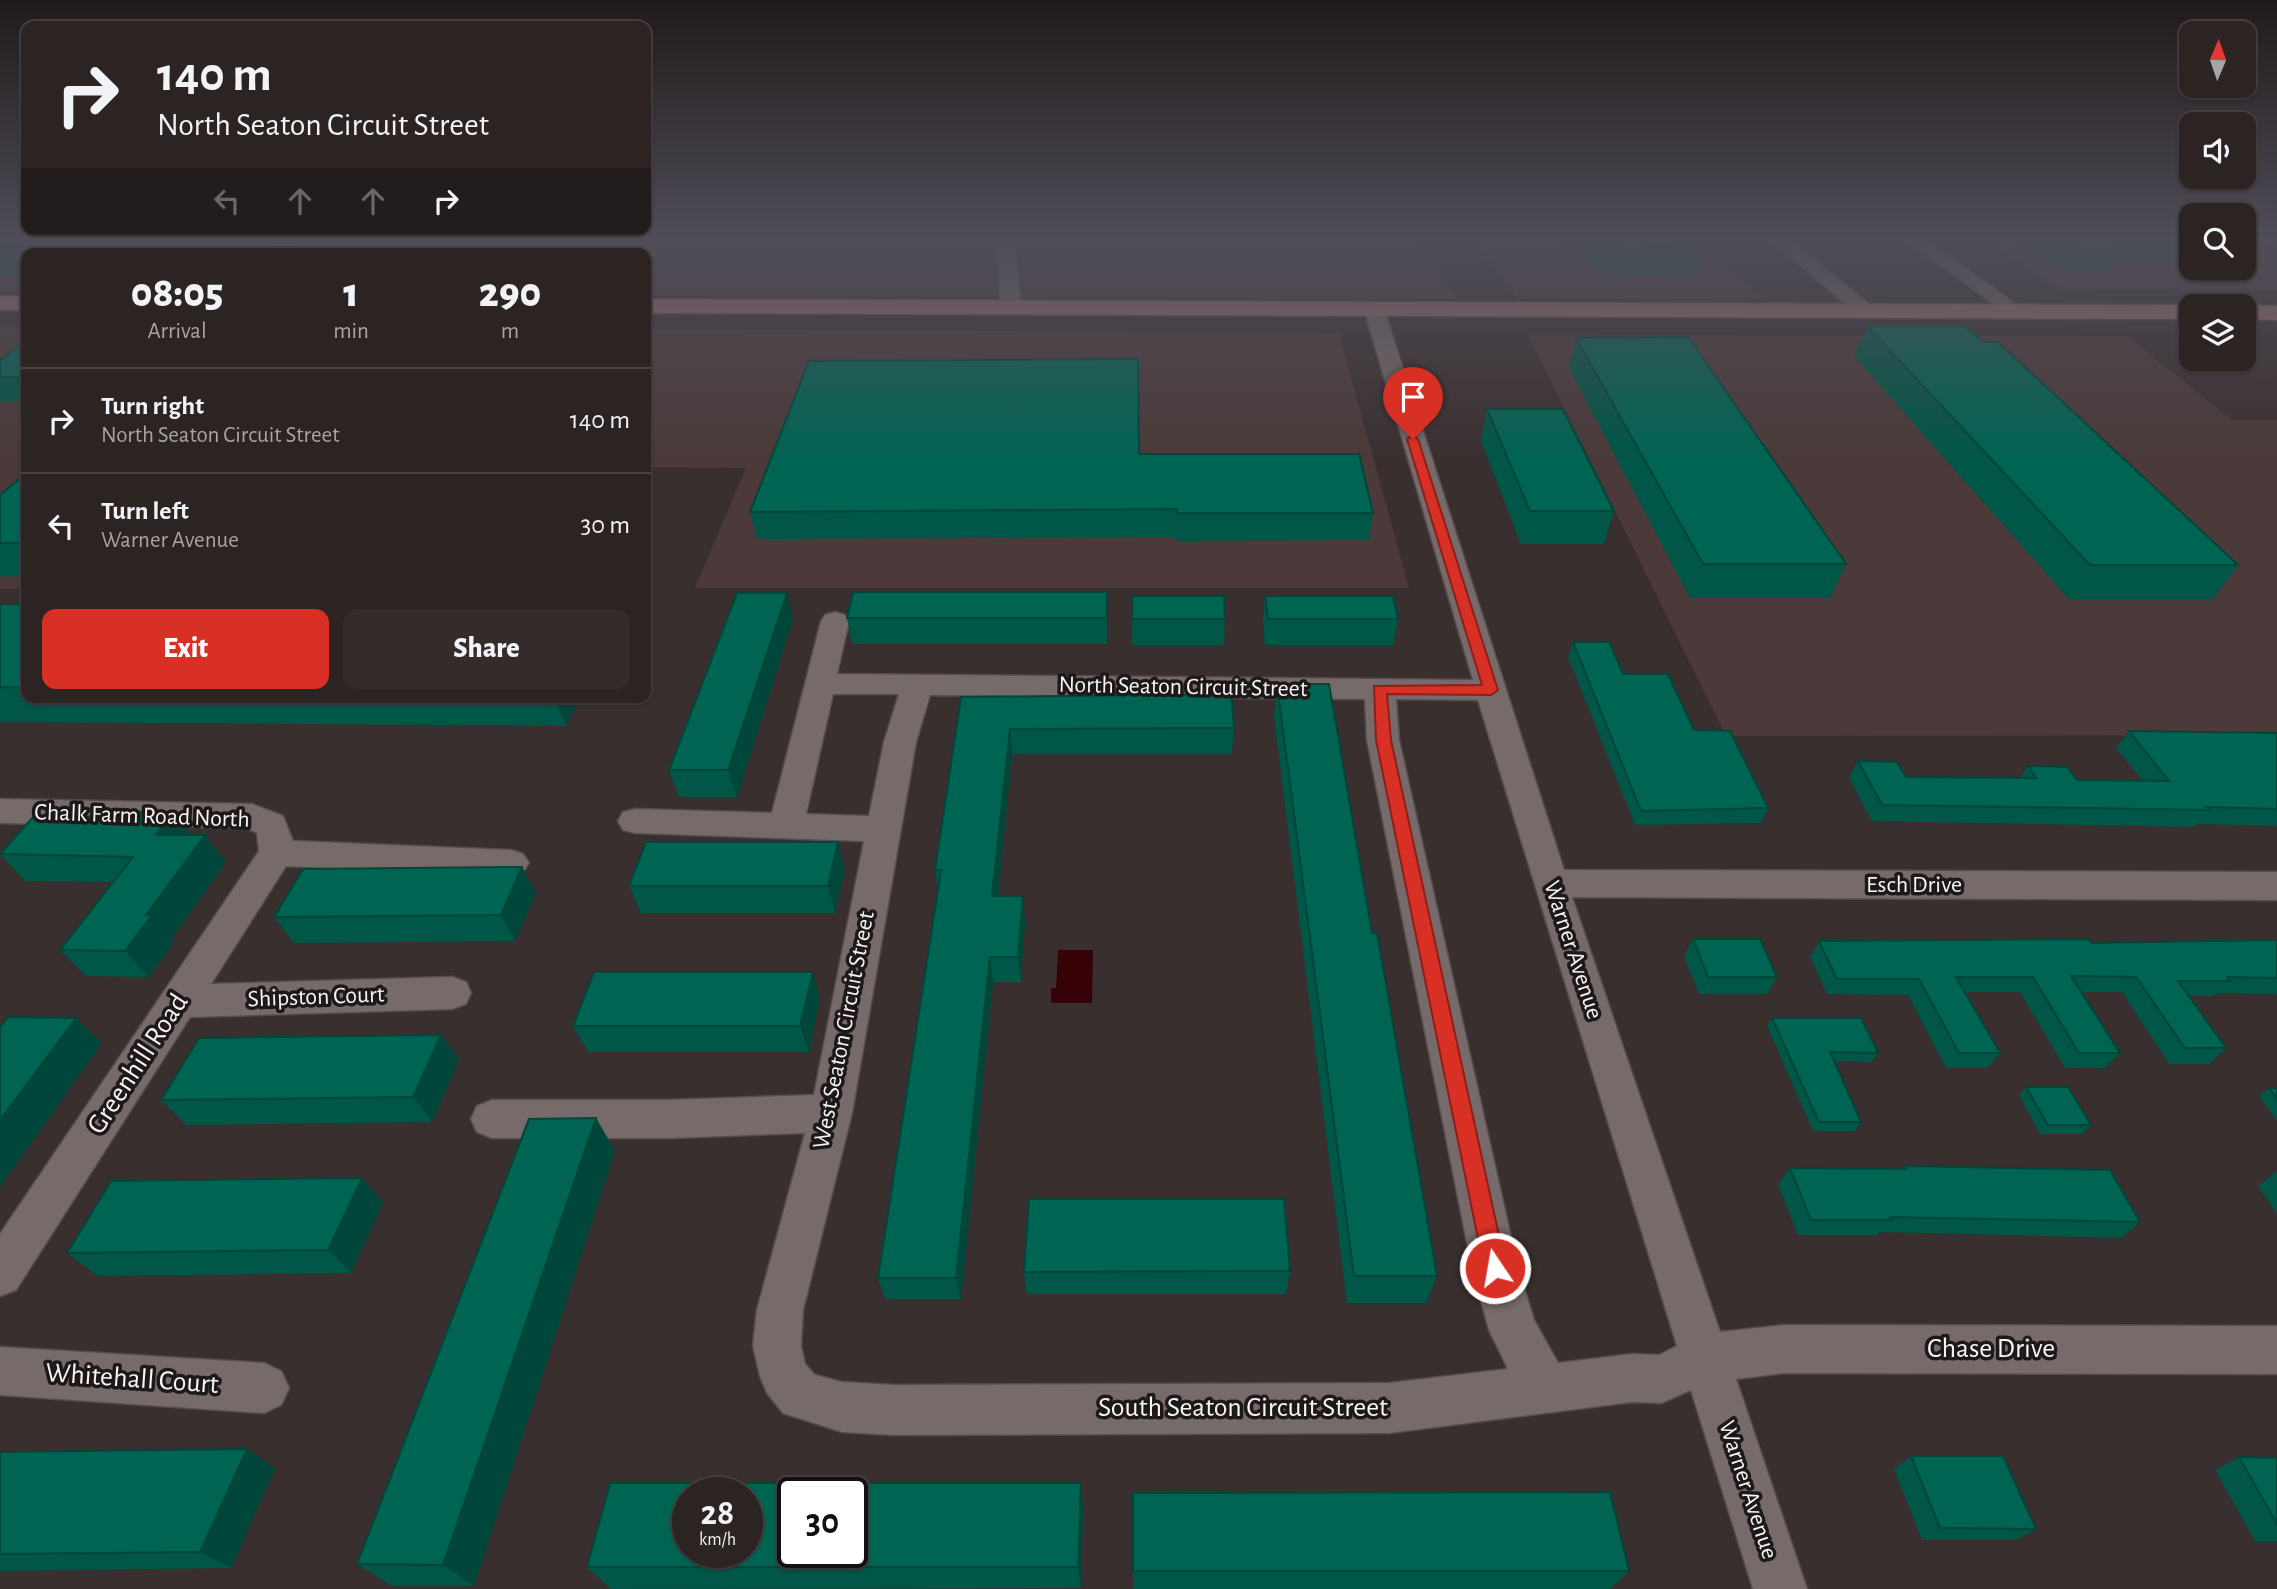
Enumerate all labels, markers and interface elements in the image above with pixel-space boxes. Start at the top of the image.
north arrow [2179,21,2256,98]
map controls [2179,21,2256,371]
icon: right [42,49,133,140]
text: 140 m [157,51,272,100]
text: North Seaton Circuit Street [157,109,489,141]
button: sound [2179,112,2256,189]
icon: left [208,182,246,220]
icon: ahead [281,182,319,220]
icon: ahead [354,182,392,220]
icon: right [427,182,465,220]
button: search [2179,203,2256,280]
text: 08:05 [131,272,223,314]
text: 1 [343,272,359,314]
text: 290 [479,272,541,314]
button: layers [2179,294,2256,371]
text: Arrival [148,320,207,343]
text: min [333,320,369,343]
text: m [501,320,519,343]
pin [1383,367,1443,439]
icon: arrive [1394,378,1432,416]
text: Turn right [101,393,204,419]
icon: right [42,402,80,440]
text: 140 m [570,407,630,433]
text: North Seaton Circuit Street [101,424,340,447]
text: Turn left [101,498,189,524]
icon: left [42,507,80,545]
text: 30 m [580,512,630,538]
text: Warner Avenue [101,529,239,552]
button: Exit [42,609,329,689]
button: Share [343,609,630,689]
street label: North Seaton Circuit Street [1058,673,1308,701]
street label: Chalk Farm Road North [34,800,250,832]
street label: Esch Drive [1866,873,1962,897]
street label: Warner Avenue [1539,878,1607,1022]
street label: West Seaton Circuit Street [809,909,879,1151]
street label: Shipston Court [247,983,385,1011]
street label: Greenhill Road [82,989,194,1139]
position arrow [1458,1231,1532,1305]
street label: Chase Drive [1927,1335,2055,1363]
street label: Whitehall Court [45,1359,219,1399]
street label: South Seaton Circuit Street [1098,1394,1388,1422]
street label: Warner Avenue [1714,1418,1782,1562]
speed limit sign: 30 [777,1477,868,1568]
text: 28 [701,1496,734,1531]
text: km/h [699,1531,736,1549]

